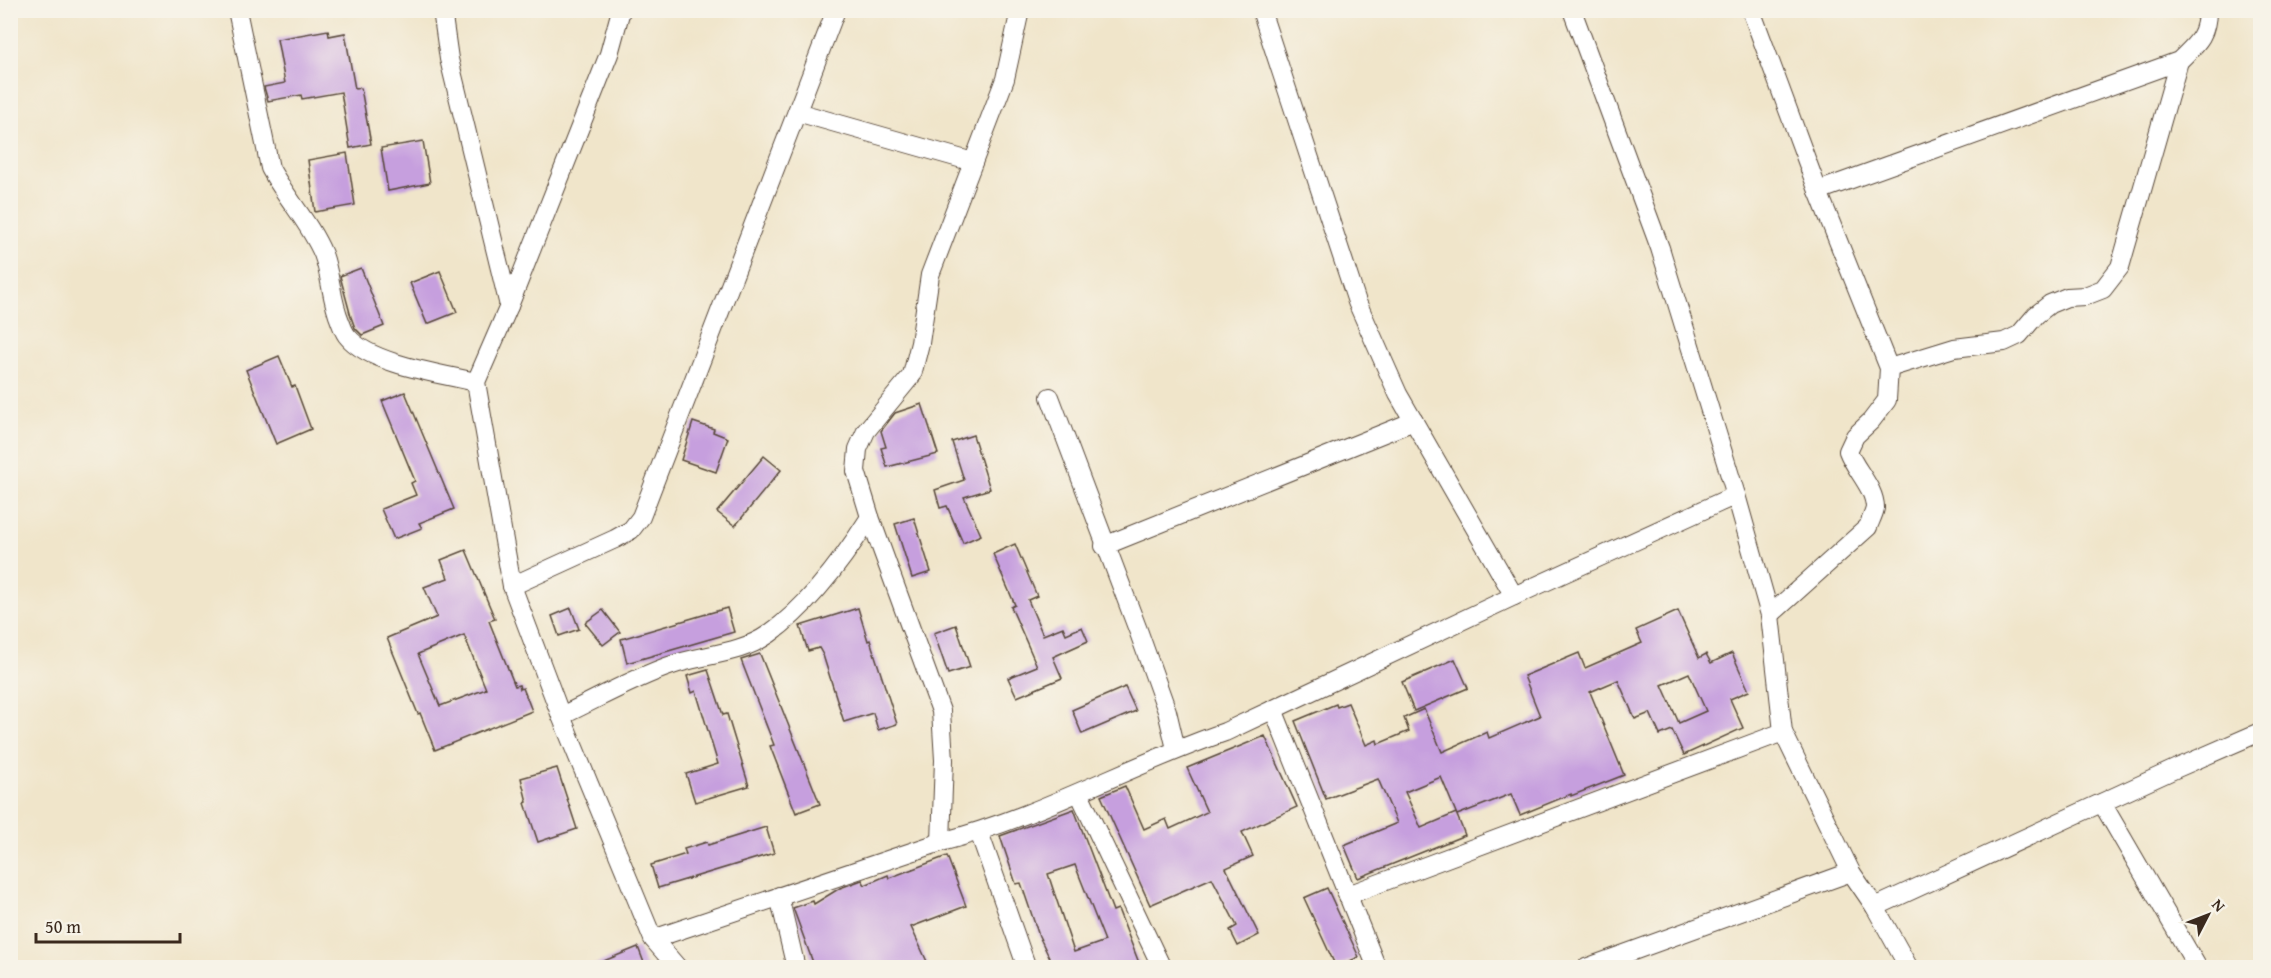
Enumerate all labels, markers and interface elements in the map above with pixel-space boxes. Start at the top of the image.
north arrow [2178,885,2238,945]
text: N [2207,893,2232,917]
scale bar [36,906,180,944]
text: 50 m [45,913,81,940]

